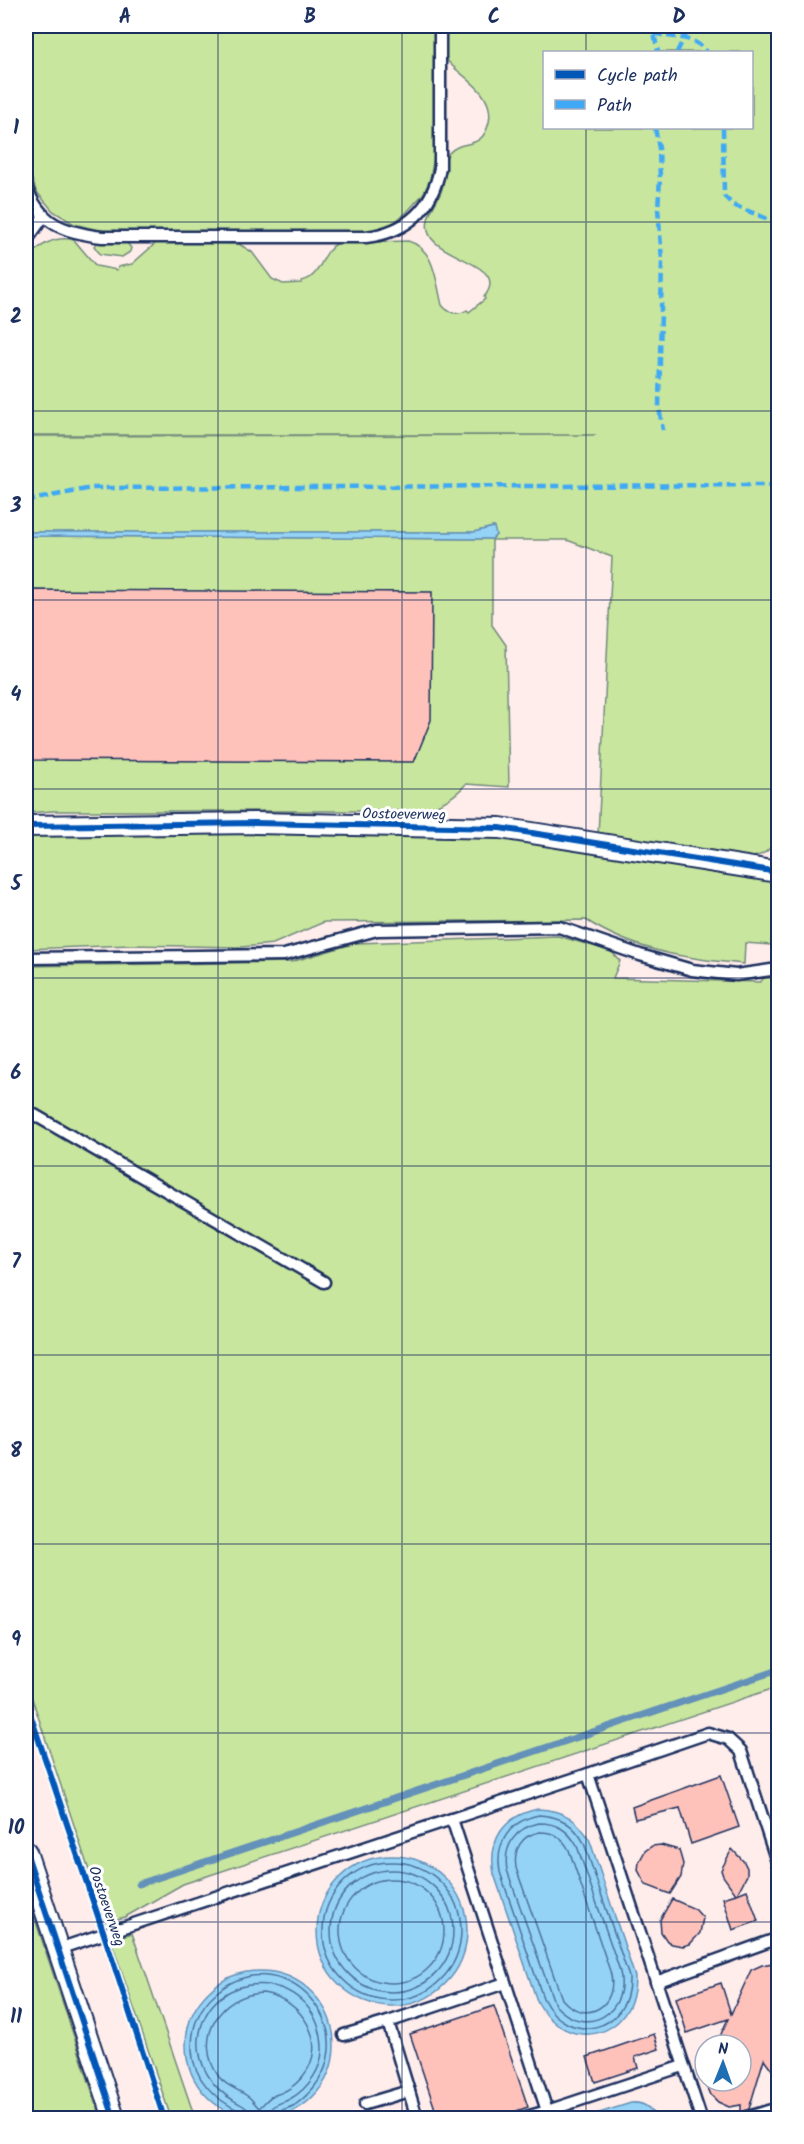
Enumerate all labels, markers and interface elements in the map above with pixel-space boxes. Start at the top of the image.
text: A [119,2,131,34]
text: B [304,2,316,34]
text: C [488,2,500,34]
text: D [672,2,686,34]
legend [543,51,753,129]
text: Cycle path [597,62,678,91]
text: Path [597,92,632,121]
text: 1 [13,113,19,145]
text: 2 [10,302,22,334]
text: 3 [10,491,22,523]
text: 4 [11,680,22,712]
street label: Oostoeverweg [362,802,446,828]
text: 5 [10,869,23,901]
text: 6 [11,1058,22,1090]
text: 7 [11,1247,21,1279]
text: 8 [10,1436,22,1468]
text: 9 [11,1625,21,1657]
text: 10 [8,1813,25,1845]
street label: Oostoeverweg [81,1863,131,1950]
text: 11 [10,2002,22,2034]
north arrow [693,2033,753,2093]
text: N [718,2037,729,2062]

